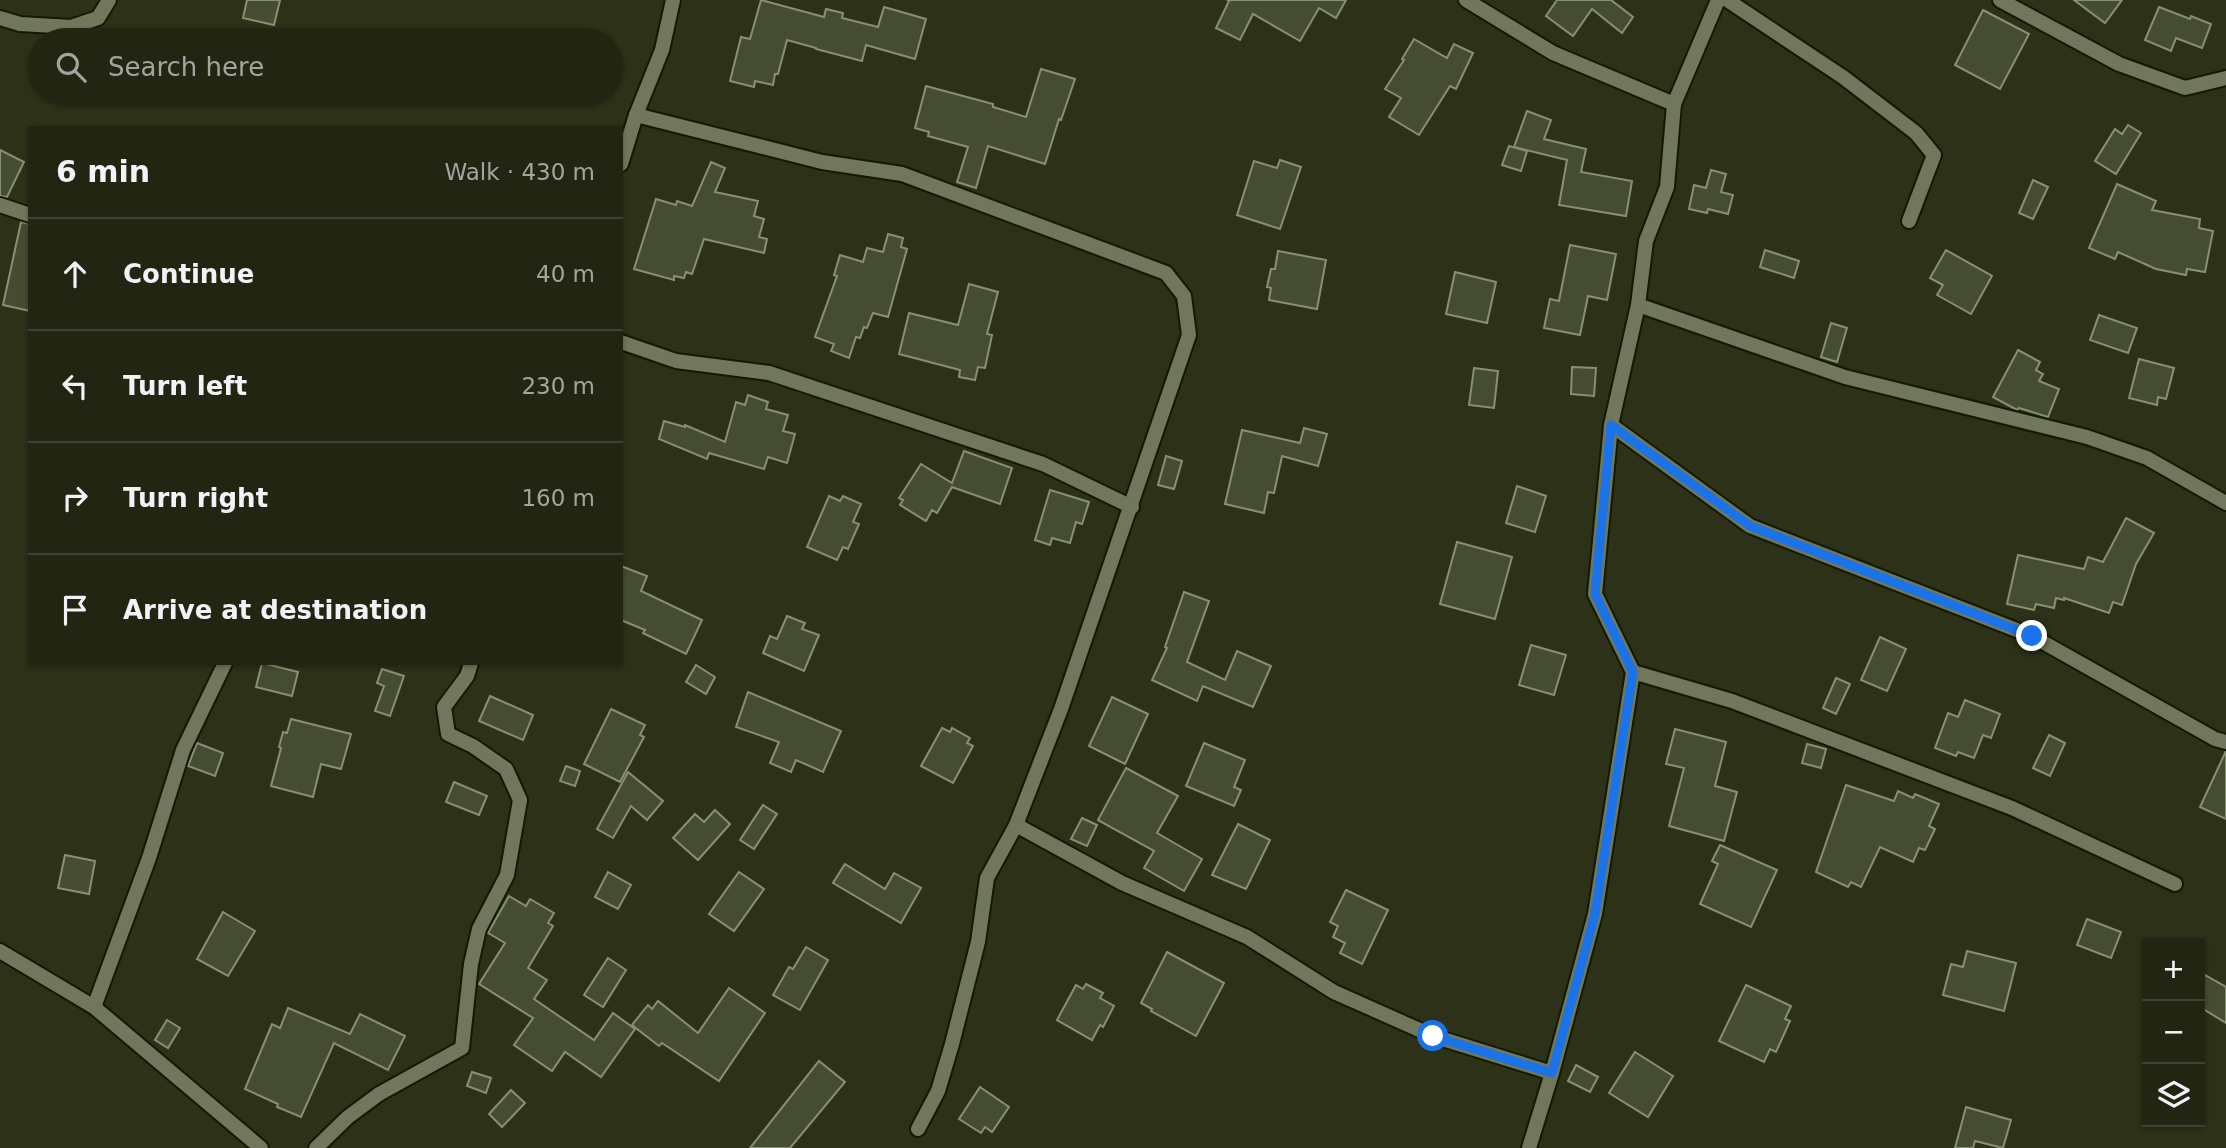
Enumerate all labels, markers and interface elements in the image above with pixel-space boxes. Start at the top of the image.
search box [28,28,623,105]
icon: search [52,48,90,86]
text: Search here [108,52,264,82]
text: 6 min [56,154,150,189]
text: Walk · 430 m [444,159,595,185]
icon: ahead [56,255,94,293]
text: Continue [123,259,254,289]
text: 40 m [536,261,595,287]
icon: left [56,367,94,405]
text: Turn left [123,371,247,401]
text: 230 m [521,373,595,399]
icon: right [56,479,94,517]
text: Turn right [123,483,268,513]
text: 160 m [521,485,595,511]
icon: arrive [56,591,94,629]
text: Arrive at destination [123,595,427,625]
route end [2016,620,2047,651]
map controls [2142,938,2205,1127]
button: + [2142,938,2205,1001]
button: − [2142,1001,2205,1064]
route start [1417,1020,1448,1051]
button: layers [2142,1064,2205,1127]

